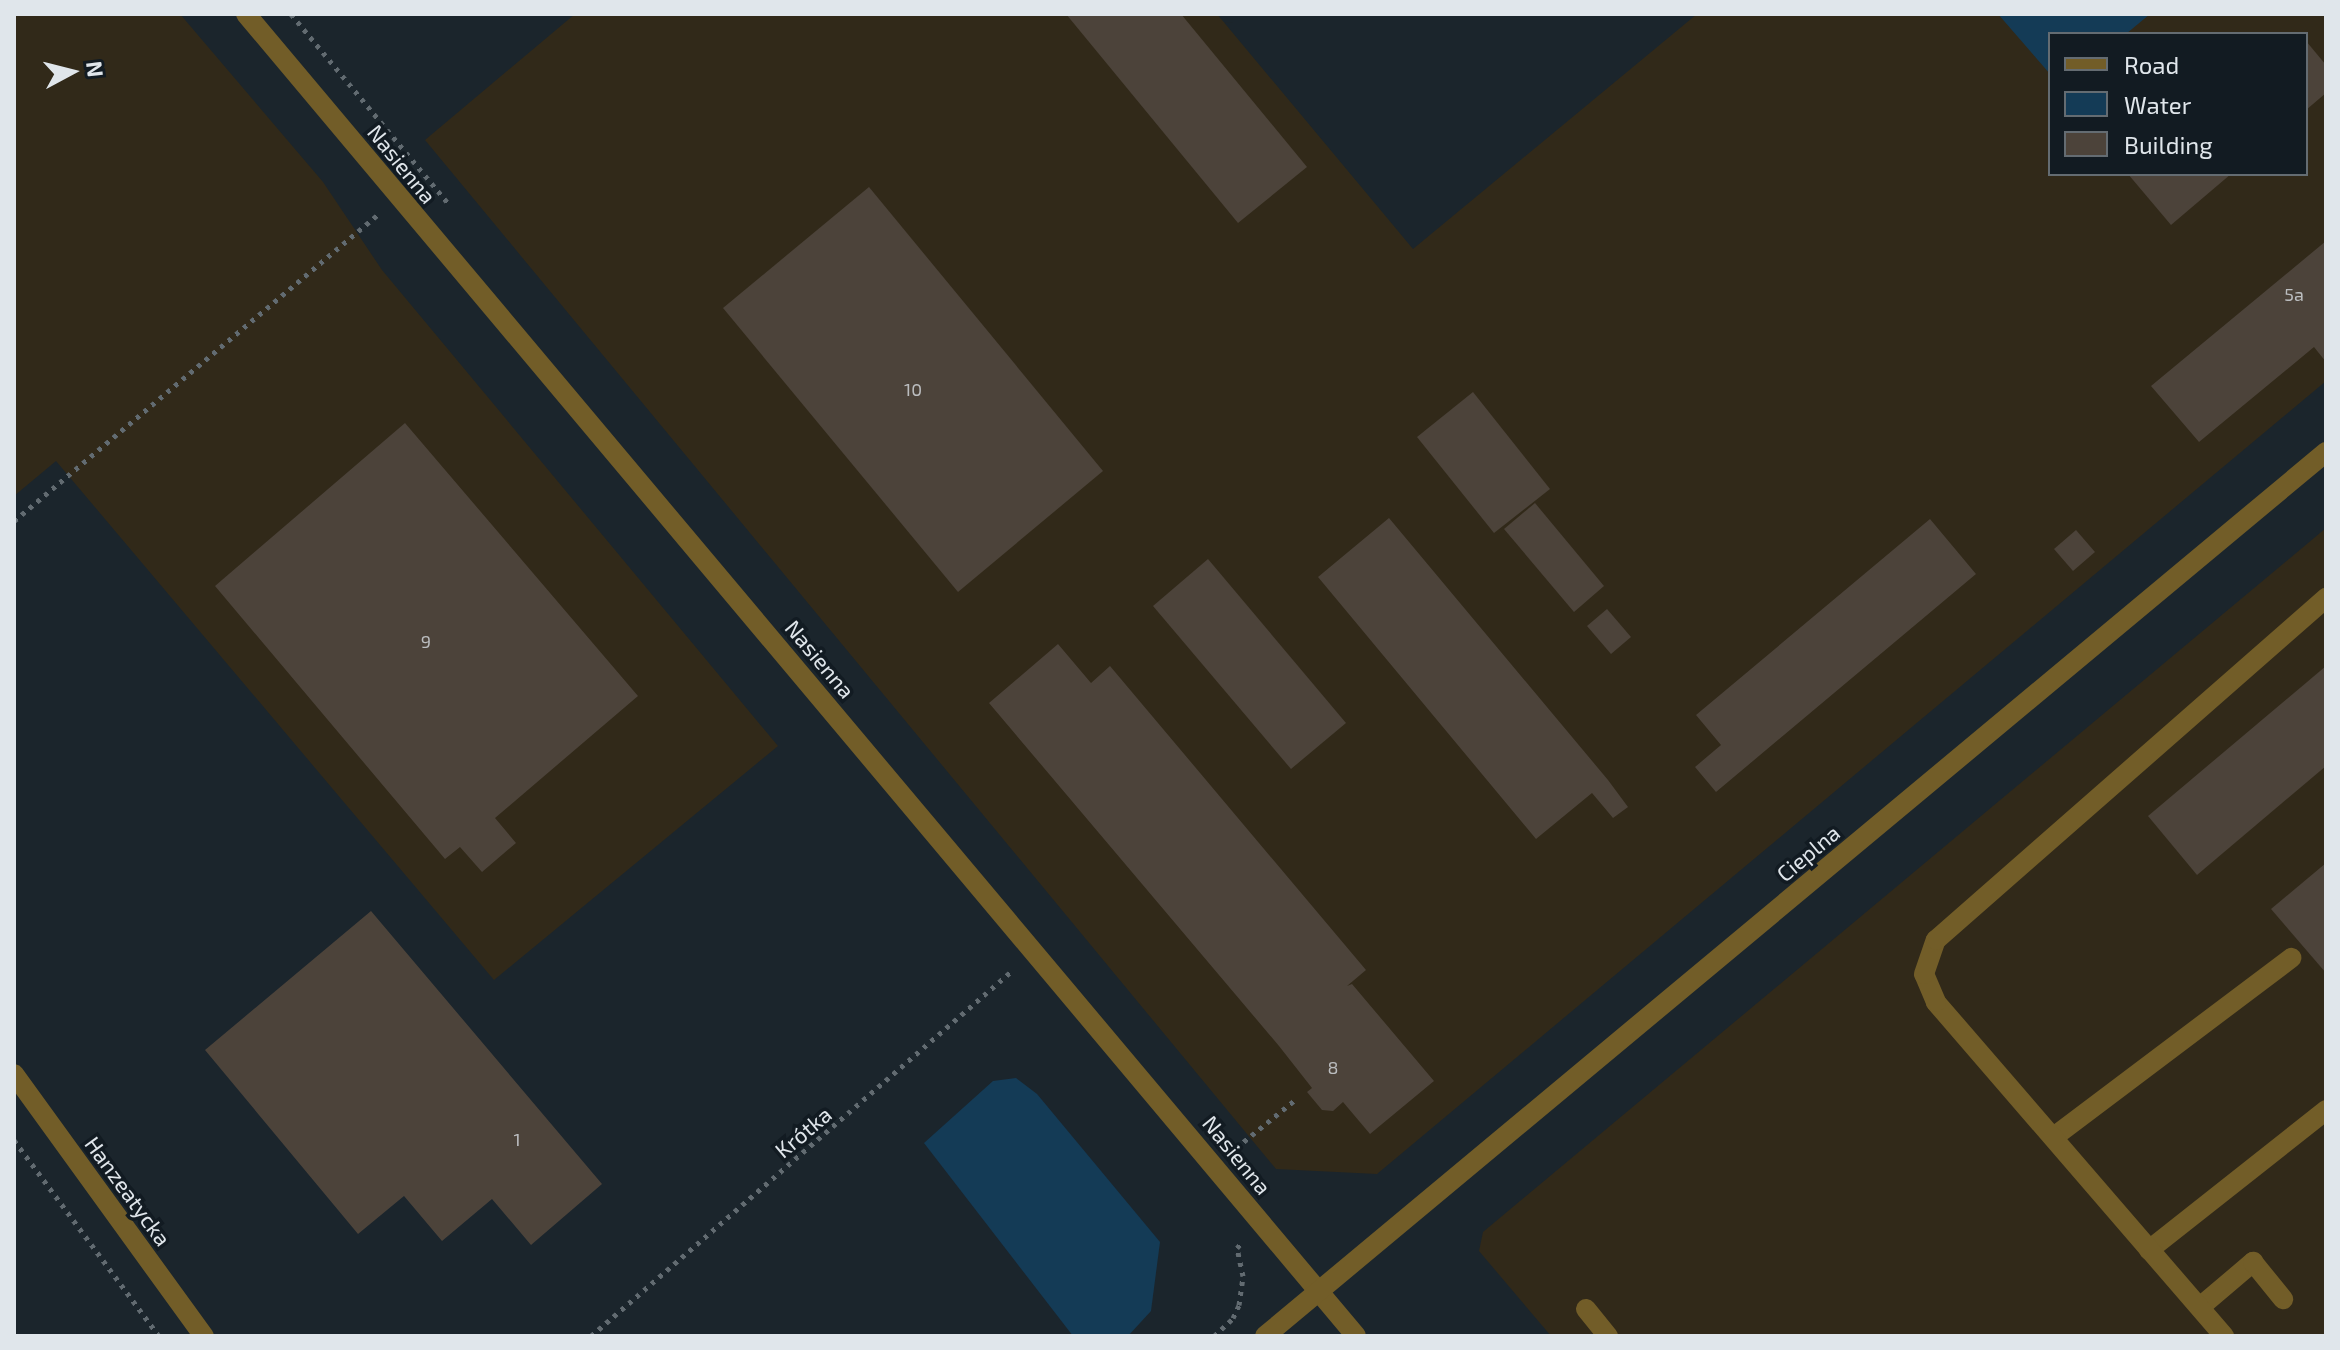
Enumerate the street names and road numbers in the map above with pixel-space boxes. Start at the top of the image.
street label: Nasienna [362,119,442,209]
street label: Nasienna [780,615,860,703]
street label: Cieplna [1771,819,1845,887]
street label: Krótka [769,1101,837,1163]
street label: Nasienna [1197,1110,1277,1200]
street label: Hanzeatycka [80,1131,176,1251]

